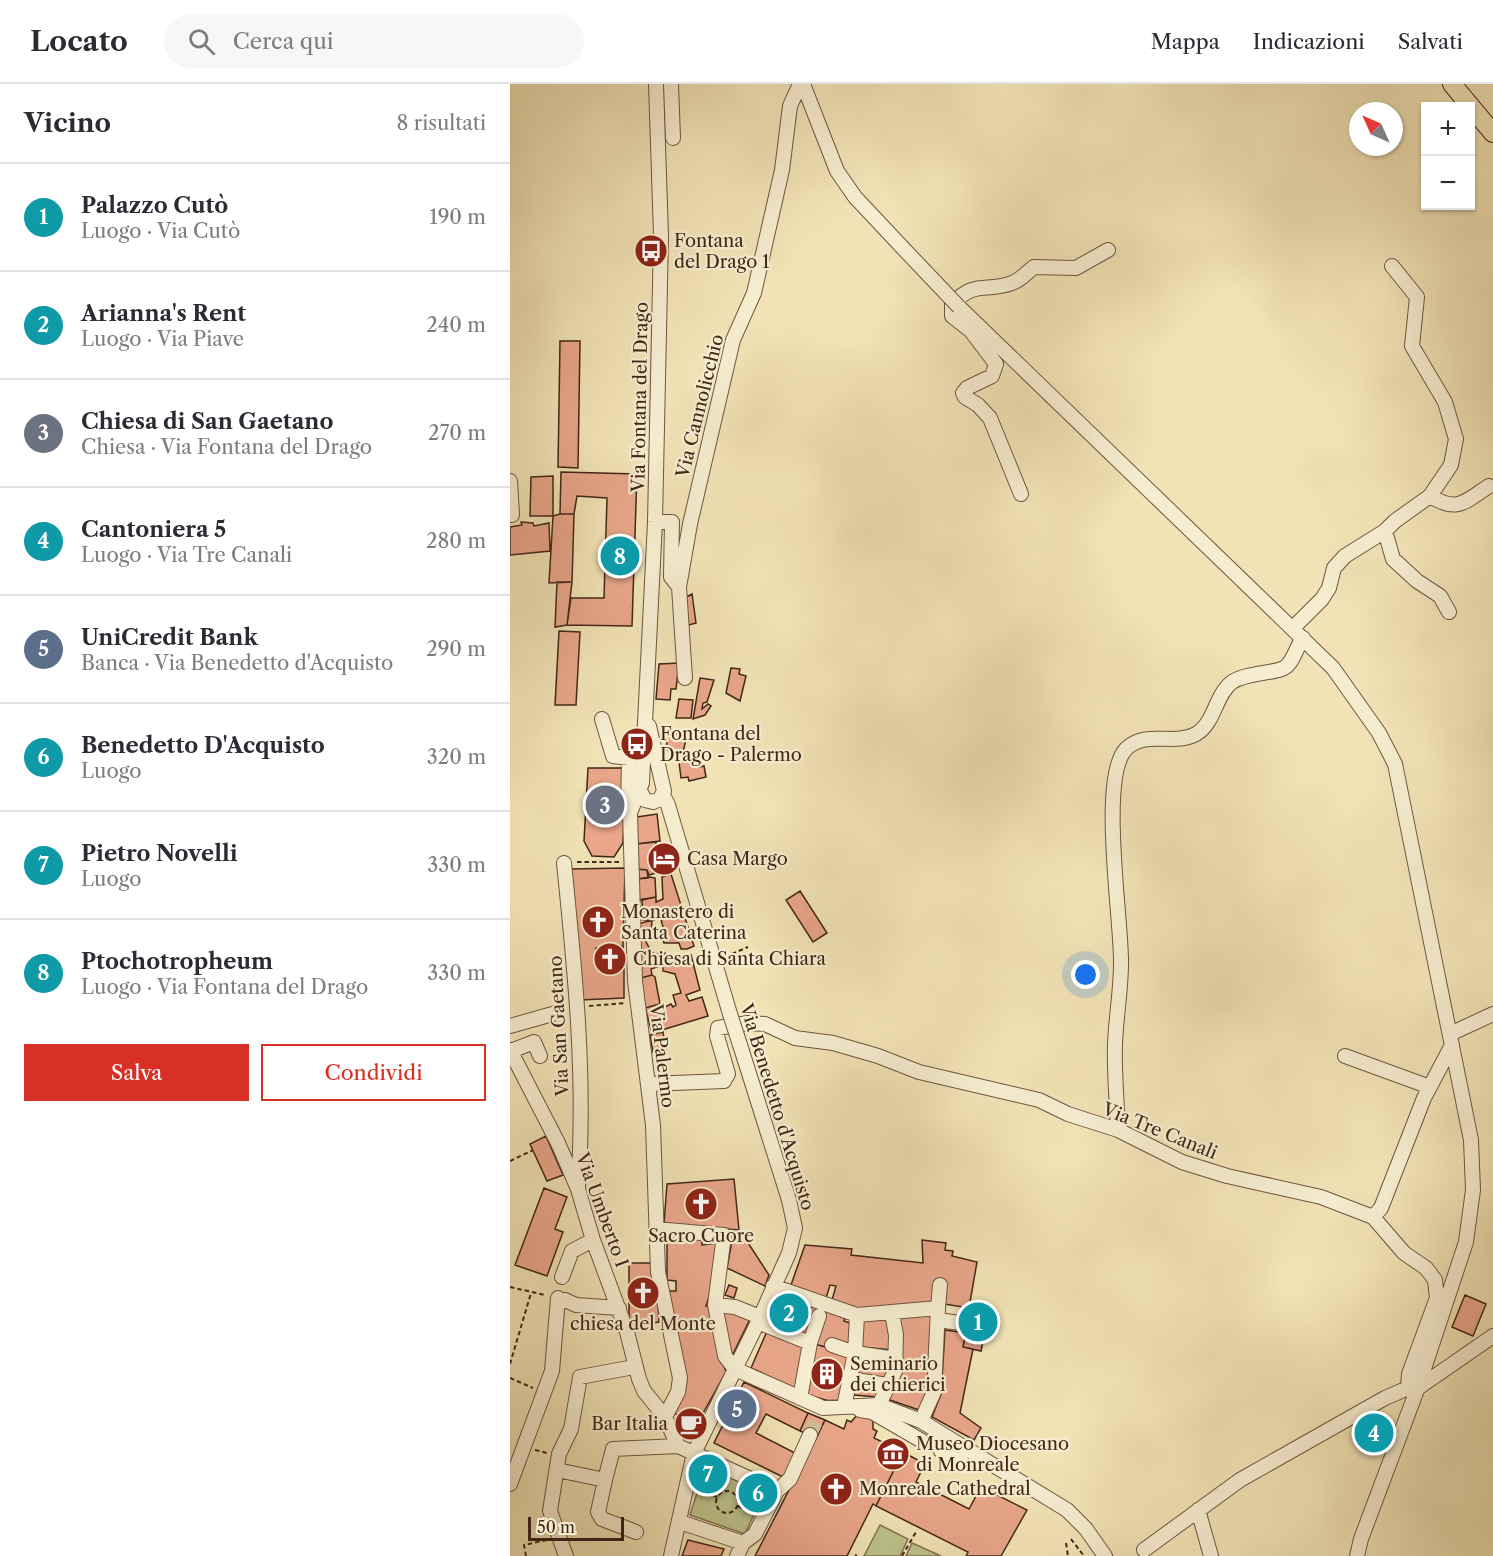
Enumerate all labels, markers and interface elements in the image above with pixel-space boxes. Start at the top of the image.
search box [164,14,584,68]
text: Locato [30,24,128,58]
icon: search [185,25,218,58]
text: Cerca qui [233,28,333,55]
text: Mappa [1151,29,1220,54]
text: Indicazioni [1253,29,1365,54]
text: Salvati [1398,29,1463,54]
north arrow [1349,102,1403,156]
map controls [1421,102,1475,210]
button: + [1421,102,1475,156]
text: Vicino [24,107,111,139]
text: 8 risultati [397,111,486,135]
button: − [1421,156,1475,210]
text: Palazzo Cutò [81,192,228,219]
text: 1 [39,205,48,229]
text: 190 m [429,205,486,229]
text: Luogo · Via Cutò [81,219,240,243]
place label: Fontana del Drago 1 [674,230,770,273]
bus stop icon: Fontana del Drago 1 [633,233,669,269]
text: Arianna's Rent [81,300,246,327]
street label: Via Fontana del Drago [627,302,653,493]
text: 2 [38,313,49,337]
text: 240 m [426,313,486,337]
text: Luogo · Via Piave [81,327,244,351]
street label: Via Cannolicchio [671,332,728,481]
text: Chiesa di San Gaetano [81,408,333,435]
text: 3 [38,421,49,445]
text: 270 m [428,421,486,445]
text: Chiesa · Via Fontana del Drago [81,435,372,459]
text: Cantoniera 5 [81,516,226,543]
text: 4 [38,529,49,553]
text: 280 m [426,529,486,553]
pin: 8 [600,534,640,578]
text: Luogo · Via Tre Canali [81,543,292,567]
text: UniCredit Bank [81,624,258,651]
text: 5 [38,637,49,661]
text: 290 m [426,637,486,661]
text: Banca · Via Benedetto d'Acquisto [81,651,393,675]
place label: Fontana del Drago - Palermo [660,723,802,766]
bus stop icon: Fontana del Drago - Palermo [619,726,655,762]
text: Benedetto D'Acquisto [81,732,325,759]
text: 6 [38,745,49,769]
text: 320 m [427,745,486,769]
text: Luogo [81,759,141,783]
pin: 3 [586,782,625,828]
text: Pietro Novelli [81,840,238,867]
hotel icon: Casa Margo [646,841,682,877]
place label: Casa Margo [687,848,788,870]
text: 7 [38,853,49,877]
text: 330 m [427,853,486,877]
text: Luogo [81,867,141,891]
place label: Monastero di Santa Caterina [621,901,747,944]
church icon: Monastero di Santa Caterina [580,904,616,940]
church icon: Chiesa di Santa Chiara [592,941,628,977]
text: Ptochotropheum [81,948,273,975]
place label: Chiesa di Santa Chiara [633,948,826,970]
street label: Via San Gaetano [544,955,574,1098]
your location [1071,960,1100,989]
text: 8 [37,961,50,985]
text: 330 m [427,961,486,985]
text: Luogo · Via Fontana del Drago [81,975,368,999]
street label: Via Benedetto d'Acquisto [735,1000,819,1213]
street label: Via Palermo [645,1002,679,1109]
button: Salva [24,1044,249,1101]
button: Condividi [261,1044,486,1101]
street label: Via Tre Canali [1099,1098,1221,1164]
street label: Via Umberto I [571,1149,633,1270]
church icon: Sacro Cuore [683,1186,719,1222]
place label: Sacro Cuore [648,1225,754,1247]
church icon: chiesa del Monte [625,1275,661,1311]
pin: 2 [770,1290,808,1336]
pin: 1 [958,1300,998,1344]
place label: chiesa del Monte [570,1313,716,1335]
place label: Seminario dei chierici [850,1353,946,1396]
building icon: Seminario dei chierici [809,1356,845,1392]
pin: 5 [718,1386,756,1432]
cafe icon: Bar Italia [673,1406,709,1442]
pin: 4 [1354,1410,1394,1456]
place label: Bar Italia [591,1413,668,1435]
place label: Museo Diocesano di Monreale [916,1433,1069,1476]
museum icon: Museo Diocesano di Monreale [875,1436,911,1472]
pin: 7 [688,1452,728,1496]
pin: 6 [738,1470,778,1516]
church icon: Monreale Cathedral [818,1471,854,1507]
place label: Monreale Cathedral [859,1478,1031,1500]
scale bar [528,1514,624,1542]
text: 50 m [537,1517,575,1537]

